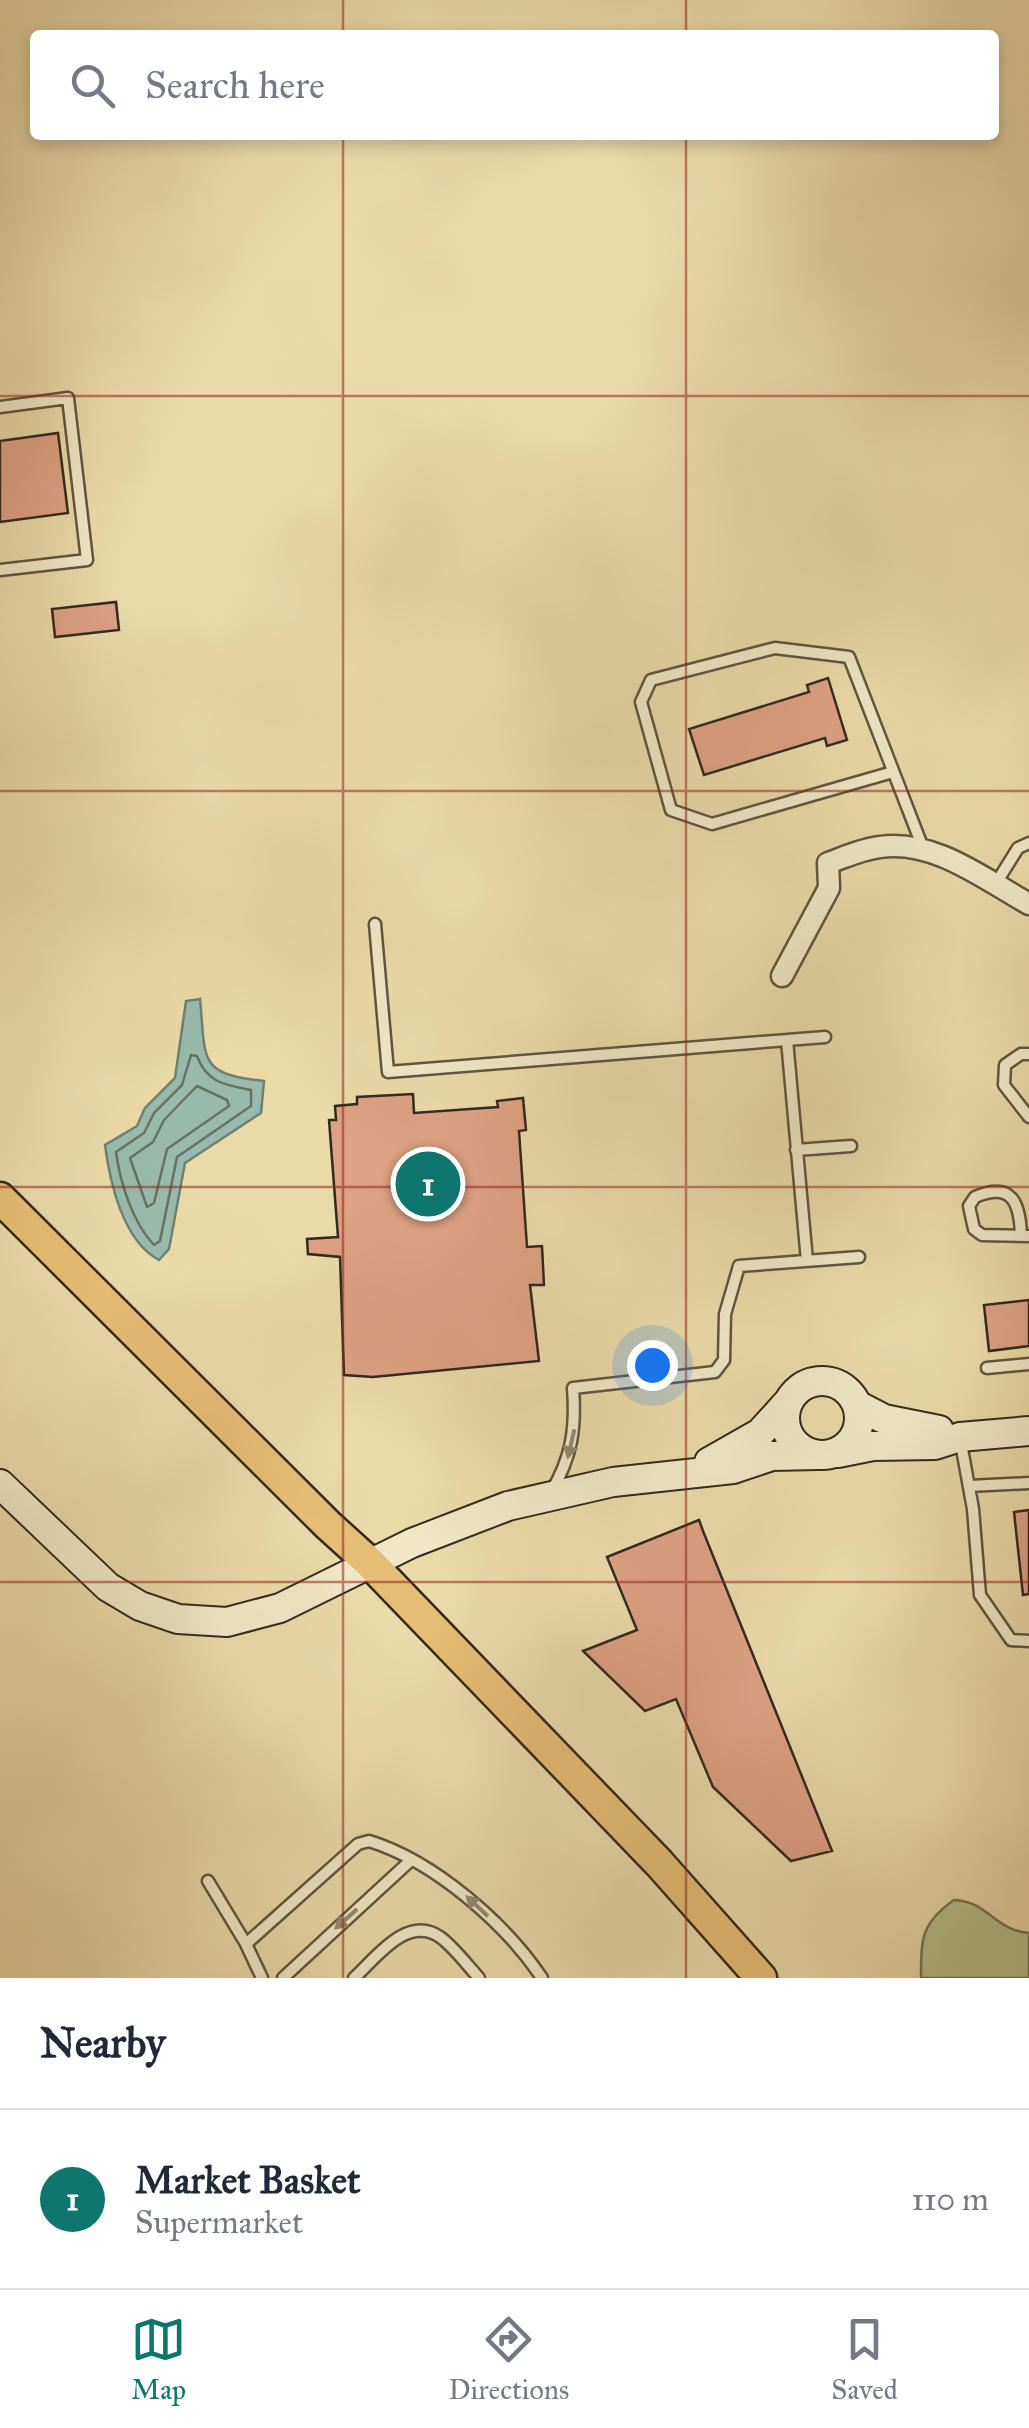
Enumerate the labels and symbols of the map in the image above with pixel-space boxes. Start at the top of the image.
pin: 1 [396,1146,460,1222]
your location [627,1340,678,1391]
one-way arrow [563,1429,578,1460]
one-way arrow [465,1895,489,1918]
one-way arrow [334,1907,358,1930]

